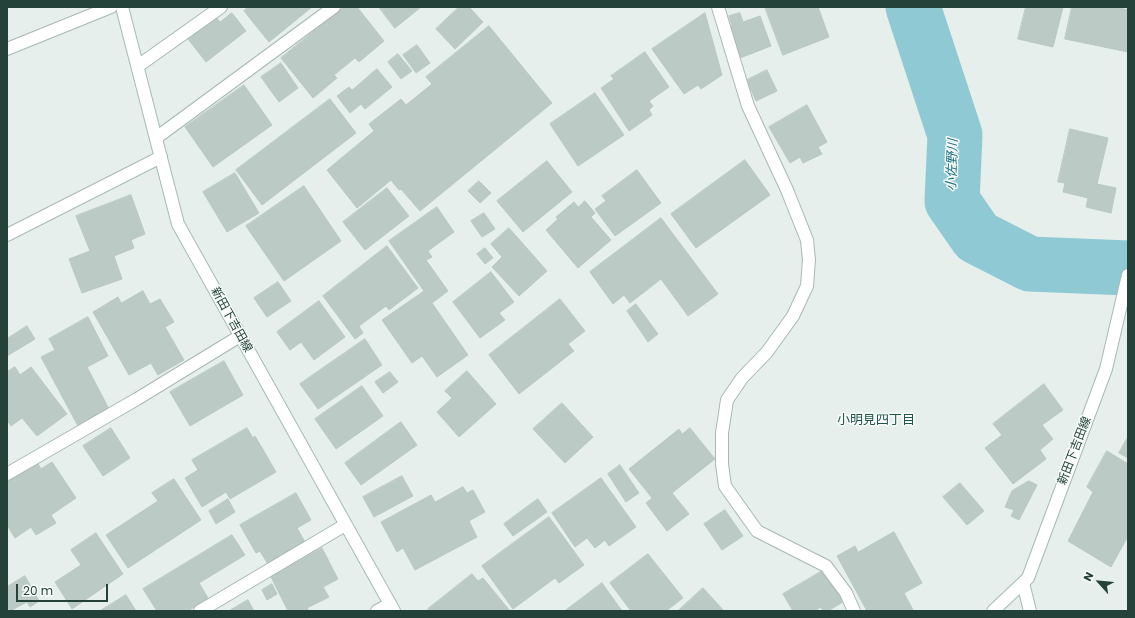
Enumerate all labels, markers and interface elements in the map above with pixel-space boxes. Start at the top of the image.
water label: 小佐野川 [944,139,962,191]
street label: 新田下吉田線 [207,285,255,355]
district label: 小明見四丁目 [837,413,915,429]
street label: 新田下吉田線 [1055,415,1095,487]
north arrow [1079,562,1119,602]
text: N [1079,569,1097,584]
scale bar [18,576,110,602]
text: 20 m [23,582,53,599]

